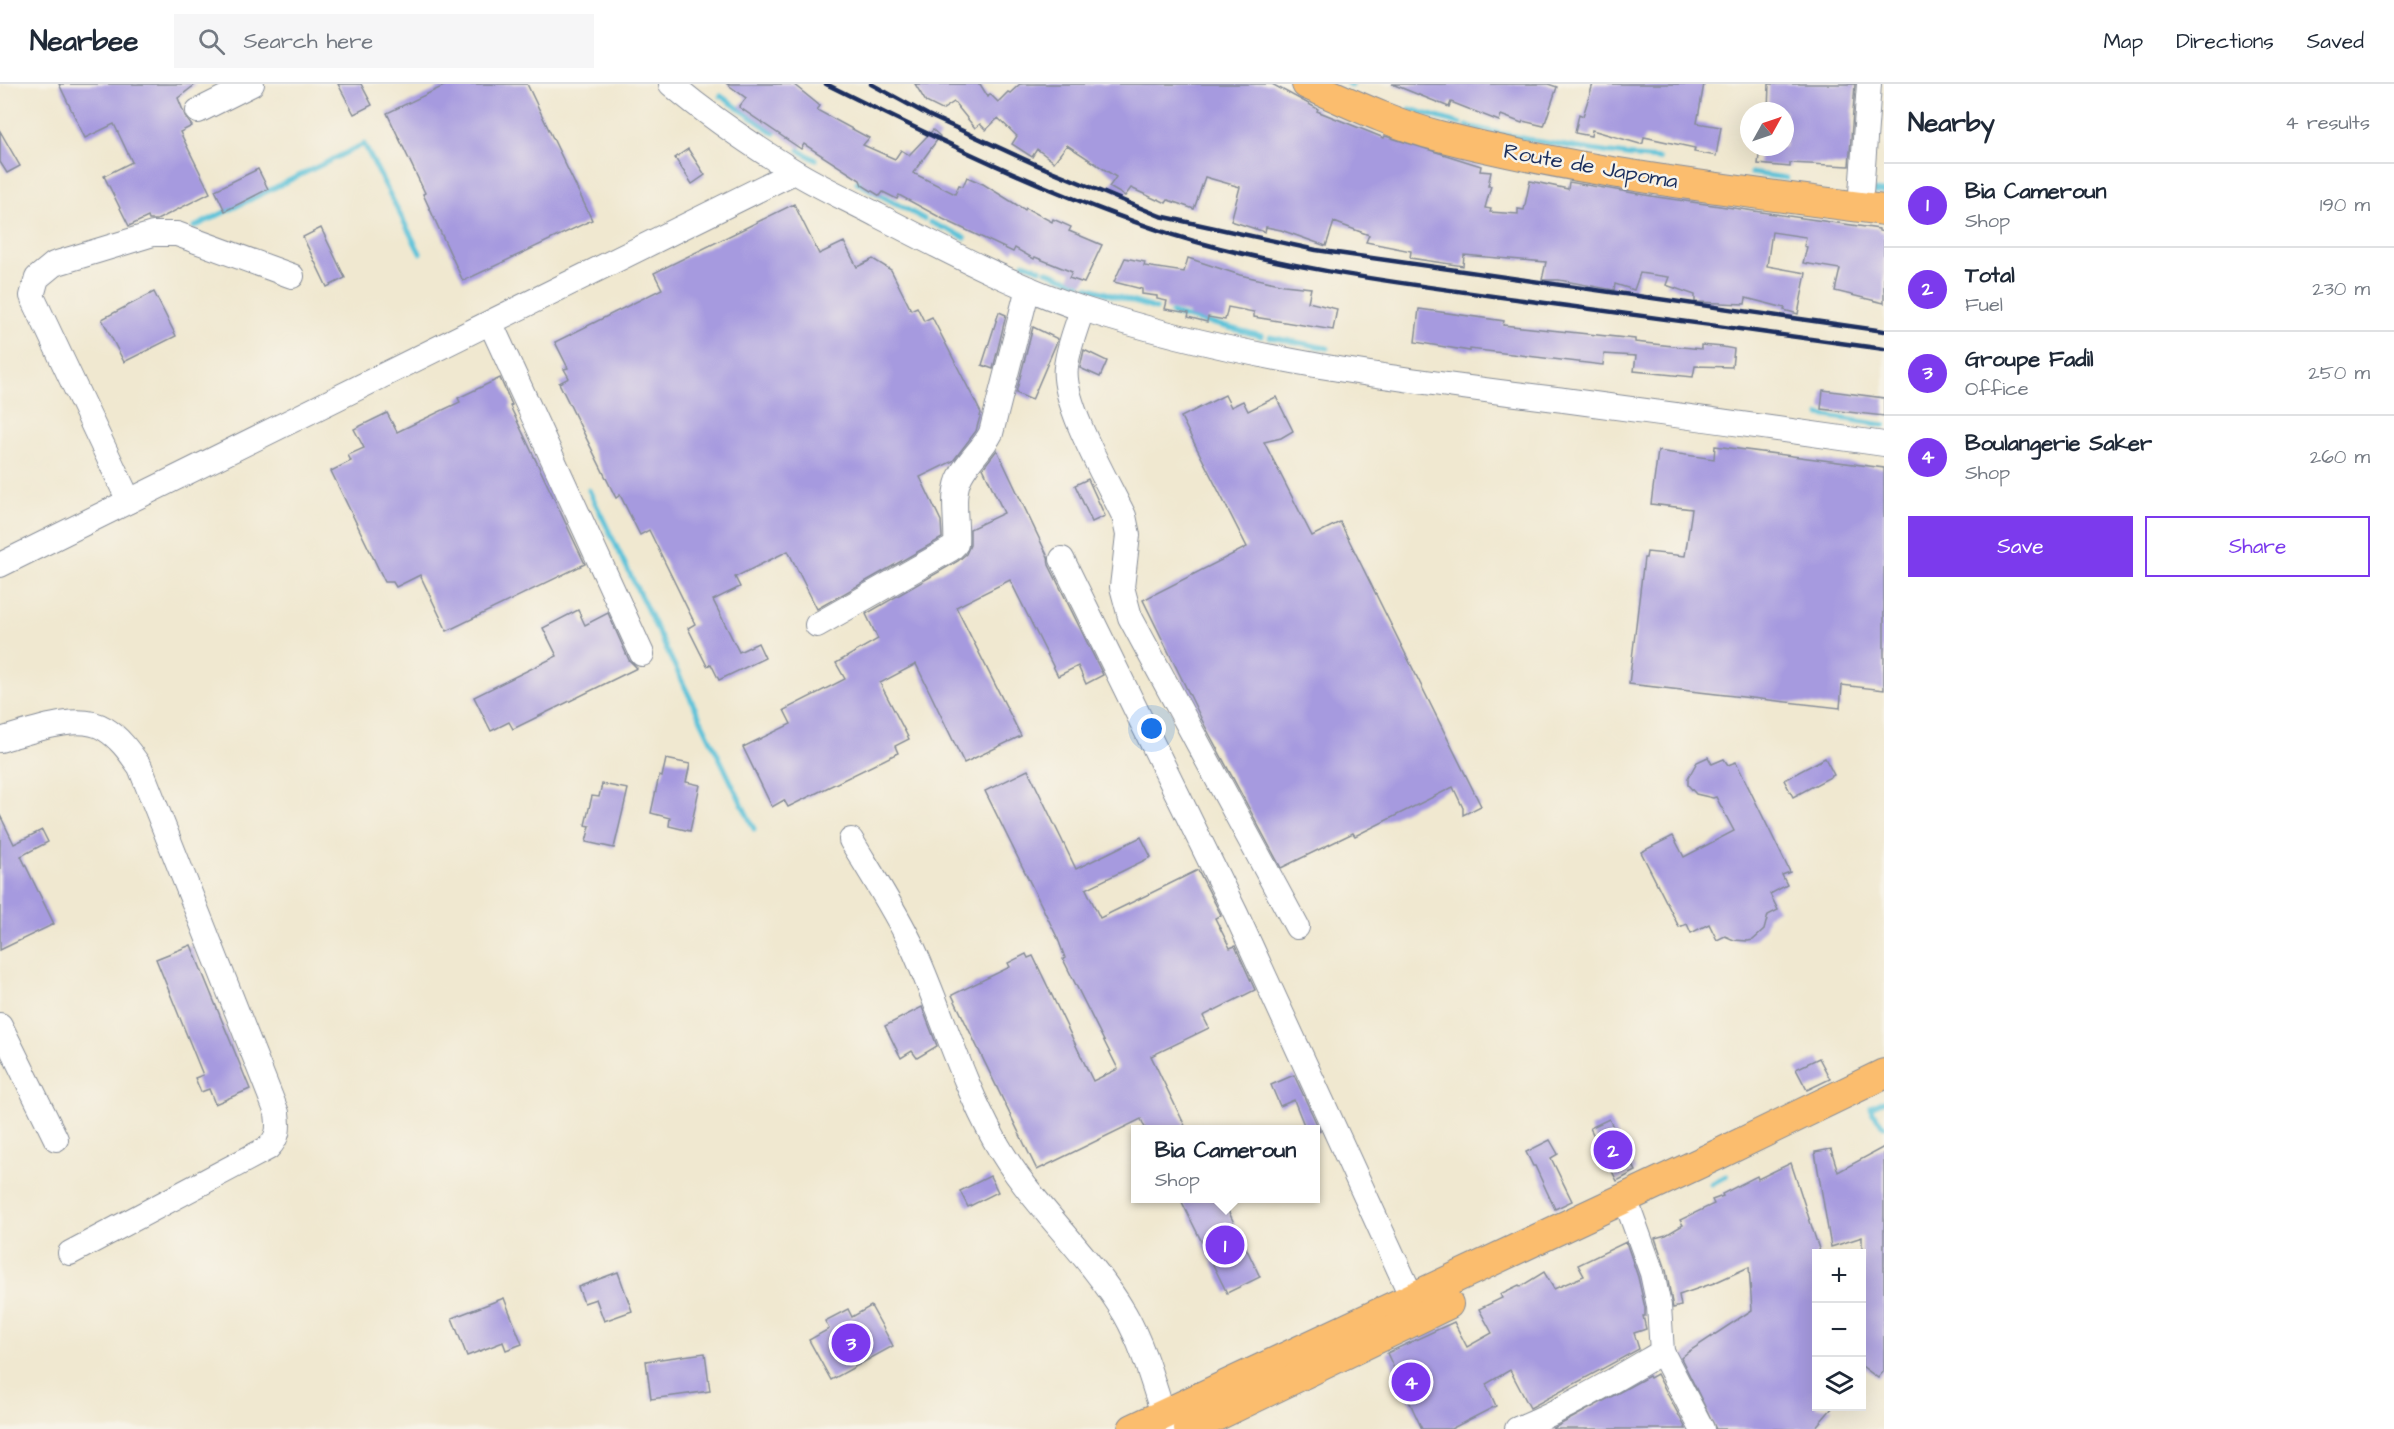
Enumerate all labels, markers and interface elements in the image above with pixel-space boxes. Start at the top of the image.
search box [174,14,594,68]
text: Nearbee [30,22,138,61]
icon: search [195,25,228,58]
text: Search here [243,26,373,57]
text: Map [2103,27,2143,56]
text: Directions [2176,27,2274,56]
text: Saved [2307,27,2364,56]
north arrow [1740,102,1794,156]
text: Nearby [1908,105,1995,141]
text: 4 results [2285,109,2370,137]
street label: Route de Japoma [1501,136,1680,197]
text: Bia Cameroun [1965,176,2106,207]
text: 1 [1926,191,1929,219]
text: 190 m [2320,191,2370,219]
text: Shop [1965,207,2010,235]
text: Total [1965,260,2015,291]
text: 2 [1922,275,1933,303]
text: 230 m [2312,275,2370,303]
text: Fuel [1965,291,2003,319]
text: Groupe Fadil [1965,344,2093,375]
text: 3 [1922,359,1933,387]
text: 250 m [2308,359,2370,387]
text: Office [1965,375,2029,403]
text: Boulangerie Saker [1965,428,2152,459]
text: 4 [1921,443,1934,471]
text: 260 m [2310,443,2370,471]
text: Shop [1965,459,2010,487]
button: Save [1908,516,2133,577]
button: Share [2145,516,2370,577]
your location [1137,714,1166,743]
popup [1131,1125,1320,1203]
pin: 2 [1594,1128,1632,1172]
text: Bia Cameroun [1155,1135,1296,1166]
text: Shop [1155,1166,1200,1194]
pin: 1 [1206,1222,1244,1268]
map controls [1812,1249,1866,1411]
button: + [1812,1249,1866,1303]
button: − [1812,1303,1866,1357]
pin: 3 [832,1320,870,1366]
button: layers [1812,1357,1866,1411]
pin: 4 [1392,1360,1430,1404]

